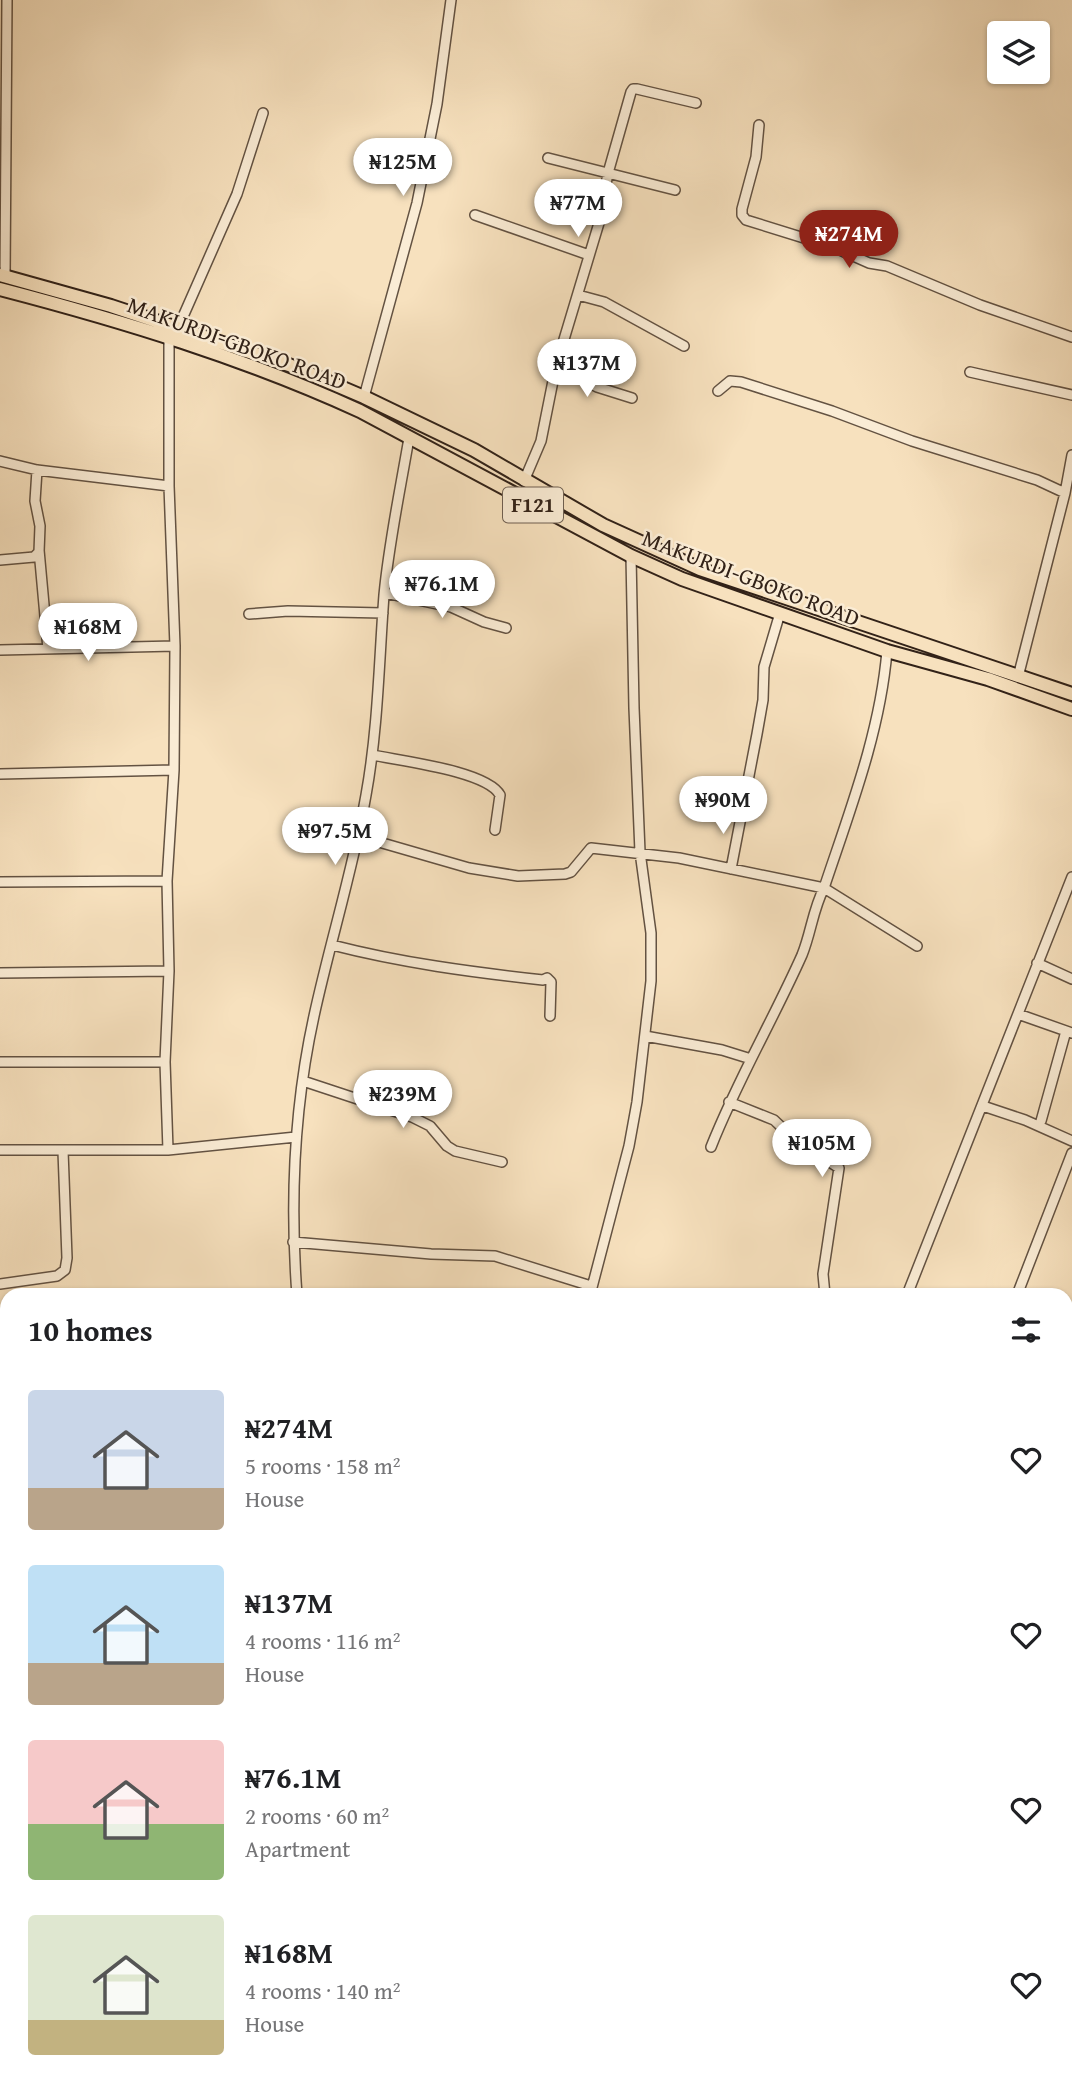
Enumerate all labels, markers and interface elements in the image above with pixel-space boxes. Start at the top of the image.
map controls [987,21,1050,84]
button: layers [987,21,1050,84]
pin: ₦125M [354,138,452,198]
text: ₦125M [369,144,437,177]
pin: ₦77M [537,180,619,239]
text: ₦77M [550,185,606,218]
pin: ₦274M [800,210,898,270]
text: ₦274M [815,216,883,249]
street label: MAKURDI-GBOKO ROAD [123,288,351,397]
pin: ₦137M [538,340,636,399]
text: ₦137M [553,345,621,378]
road number: F121 [503,488,563,522]
street label: MAKURDI-GBOKO ROAD [638,521,865,634]
pin: ₦76.1M [385,560,499,620]
text: ₦76.1M [405,566,479,599]
pin: ₦168M [39,604,137,663]
text: ₦168M [54,609,122,642]
pin: ₦90M [682,776,764,836]
text: ₦90M [695,782,751,815]
pin: ₦97.5M [278,808,392,867]
text: ₦97.5M [298,813,372,846]
pin: ₦239M [354,1070,452,1130]
text: ₦239M [369,1076,437,1109]
pin: ₦105M [773,1120,871,1179]
text: ₦105M [788,1125,856,1158]
text: 10 homes [28,1308,153,1352]
icon: filters [1007,1311,1045,1349]
text: ₦274M [245,1405,333,1449]
icon: home [84,1418,168,1502]
icon: heart [1007,1441,1045,1479]
text: 5 rooms · 158 m² [245,1449,400,1482]
text: House [245,1482,304,1515]
text: ₦137M [245,1580,333,1624]
icon: home [84,1593,168,1677]
icon: heart [1007,1616,1045,1654]
text: 4 rooms · 116 m² [245,1624,400,1657]
text: House [245,1657,304,1690]
text: ₦76.1M [245,1755,341,1799]
icon: home [84,1768,168,1852]
icon: heart [1007,1791,1045,1829]
text: 2 rooms · 60 m² [245,1799,389,1832]
text: Apartment [245,1832,350,1865]
text: ₦168M [245,1930,333,1974]
icon: home [84,1943,168,2027]
icon: heart [1007,1966,1045,2004]
text: 4 rooms · 140 m² [245,1974,400,2007]
text: House [245,2007,304,2040]

